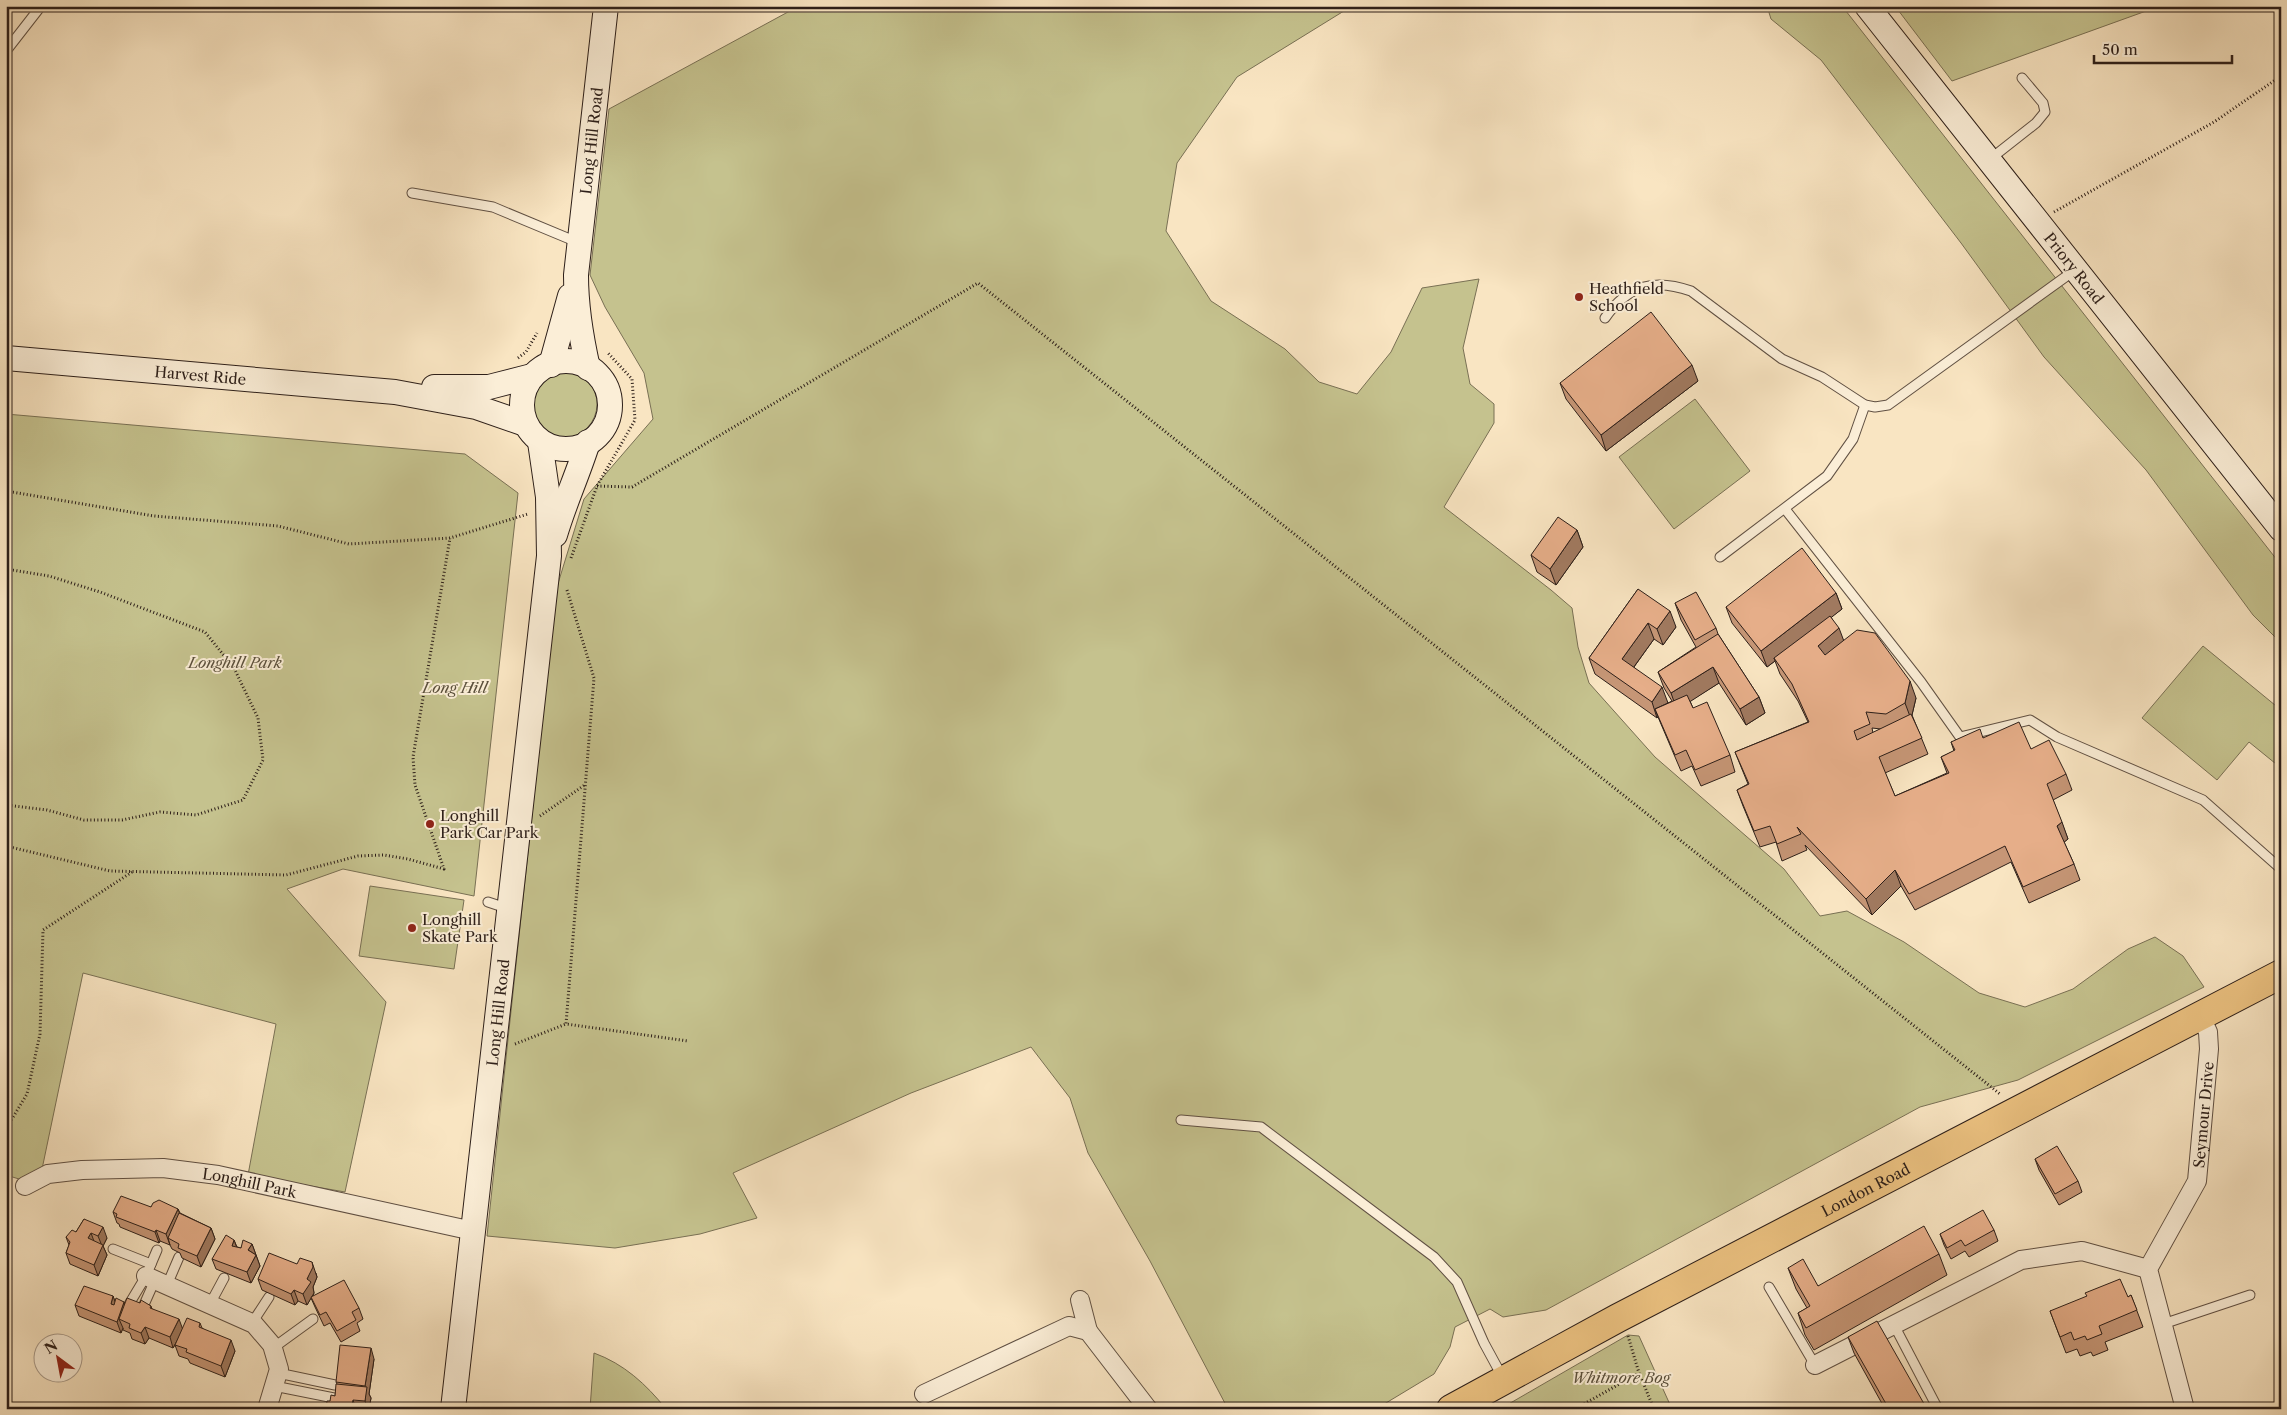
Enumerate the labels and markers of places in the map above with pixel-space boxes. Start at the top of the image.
place label: Heathfield School [1589,279,1664,315]
marker: Heathfield School [1573,291,1585,303]
place label: Longhill Park Car Park [440,806,540,842]
marker: Longhill Park Car Park [424,818,436,830]
place label: Longhill Skate Park [422,910,499,946]
marker: Longhill Skate Park [406,922,418,934]

